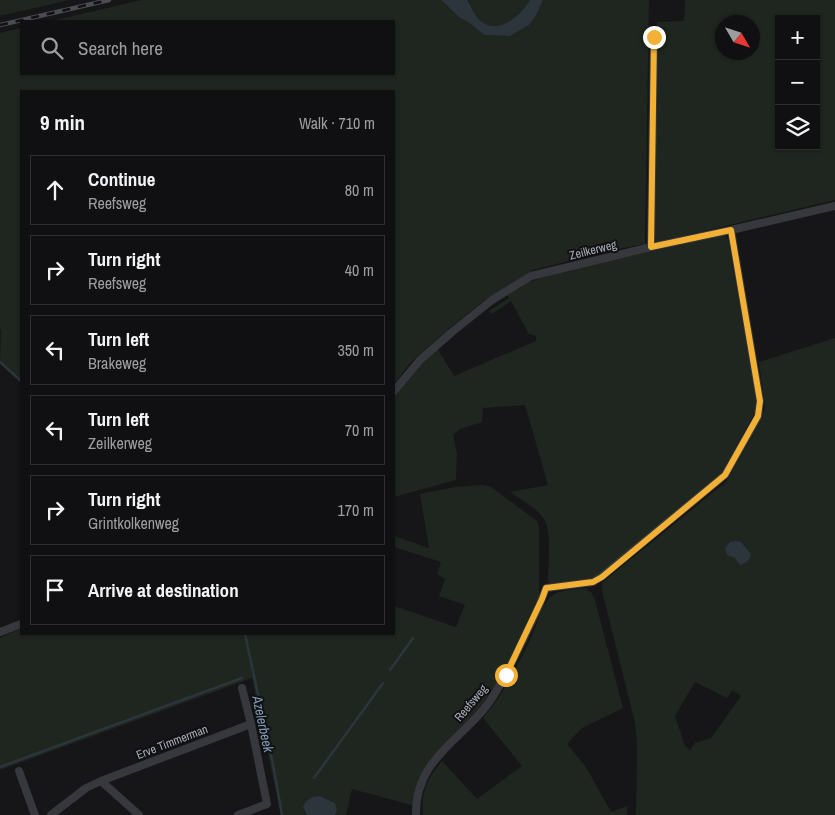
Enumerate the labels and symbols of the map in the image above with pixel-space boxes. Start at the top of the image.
north arrow [715,15,760,60]
route end [643,26,666,49]
street label: Zeilkerweg [568,236,619,264]
route start [495,664,518,687]
street label: Reefsweg [451,681,492,725]
water label: Azelerbeek [248,693,278,755]
street label: Erve Timmerman [134,721,210,763]

